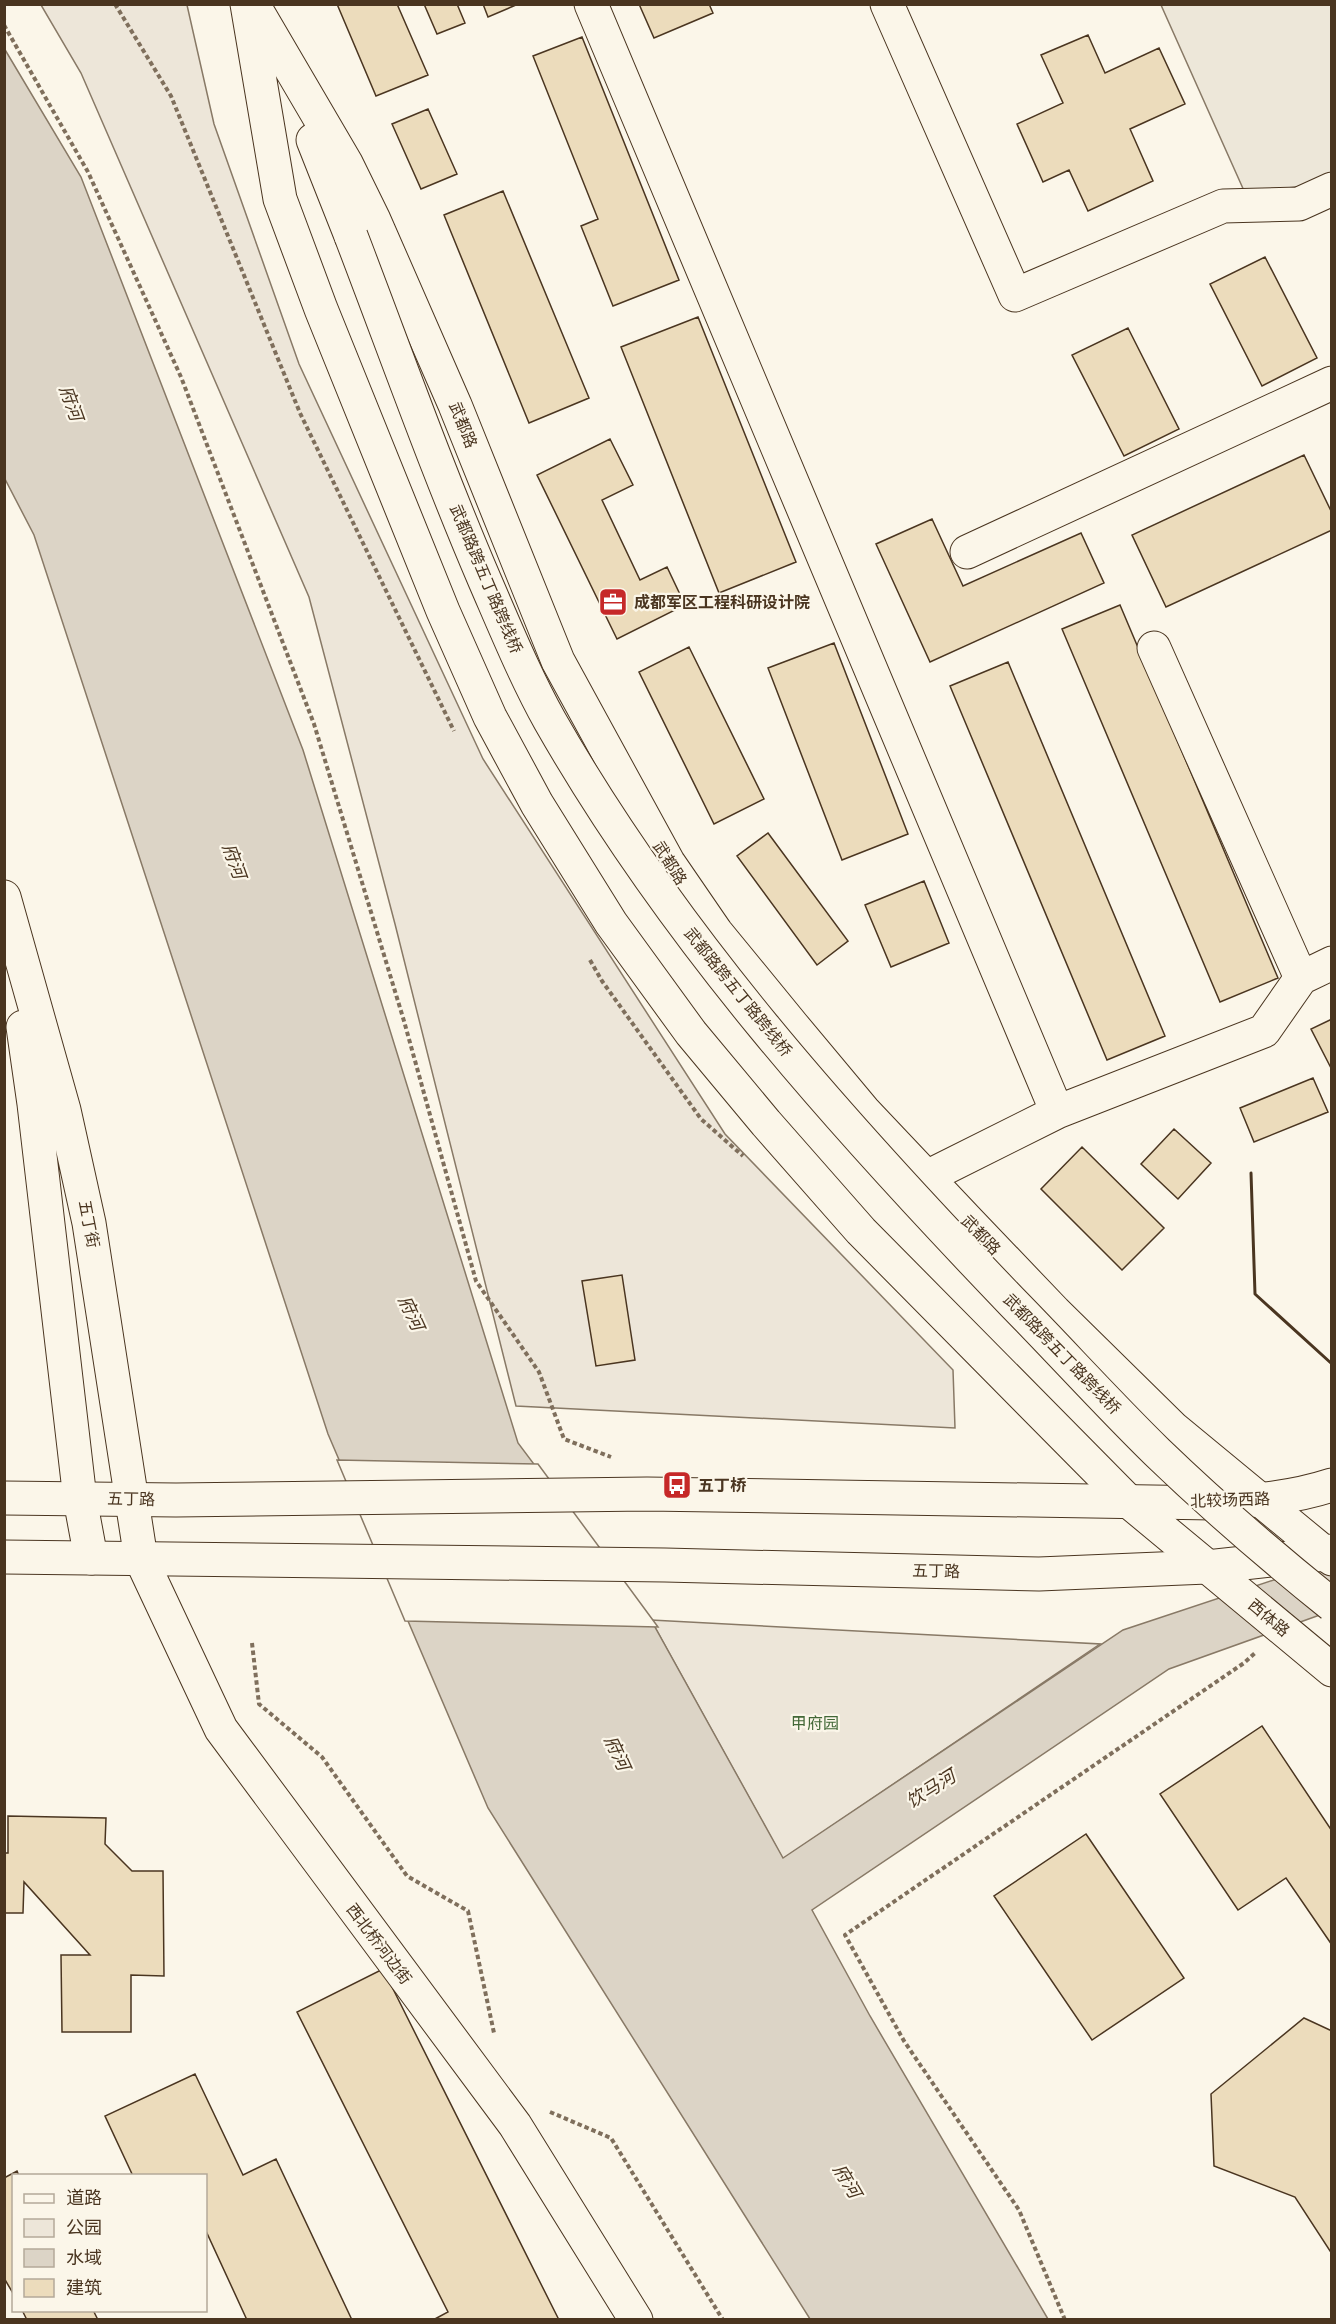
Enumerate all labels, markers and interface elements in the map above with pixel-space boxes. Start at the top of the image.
water label: 府河 [55,383,88,426]
street label: 武都路 [446,400,480,450]
street label: 武都路跨五丁路跨线桥 [447,502,525,656]
office icon: 成都军区工程科研设计院 [597,586,629,618]
place label: 成都军区工程科研设计院 [634,593,810,611]
street label: 武都路 [650,838,690,888]
water label: 府河 [218,841,251,884]
street label: 武都路跨五丁路跨线桥 [681,924,795,1060]
street label: 五丁街 [76,1199,102,1249]
street label: 武都路 [958,1212,1004,1258]
street label: 武都路跨五丁路跨线桥 [1000,1291,1124,1417]
water label: 府河 [394,1292,429,1336]
bus stop icon: 五丁桥 [661,1469,693,1501]
place label: 五丁桥 [698,1477,747,1494]
street label: 五丁路 [107,1490,155,1508]
street label: 北较场西路 [1190,1490,1270,1510]
street label: 五丁路 [912,1562,960,1580]
street label: 西体路 [1245,1596,1293,1640]
park label: 甲府园 [791,1715,839,1732]
water label: 府河 [600,1732,635,1776]
water label: 饮马河 [903,1765,962,1812]
street label: 西北桥河边街 [343,1901,415,1987]
water label: 府河 [829,2160,866,2204]
legend [12,2174,207,2312]
text: 道路 [66,2188,102,2208]
text: 公园 [66,2218,102,2238]
text: 水域 [66,2248,102,2268]
text: 建筑 [66,2278,102,2298]

